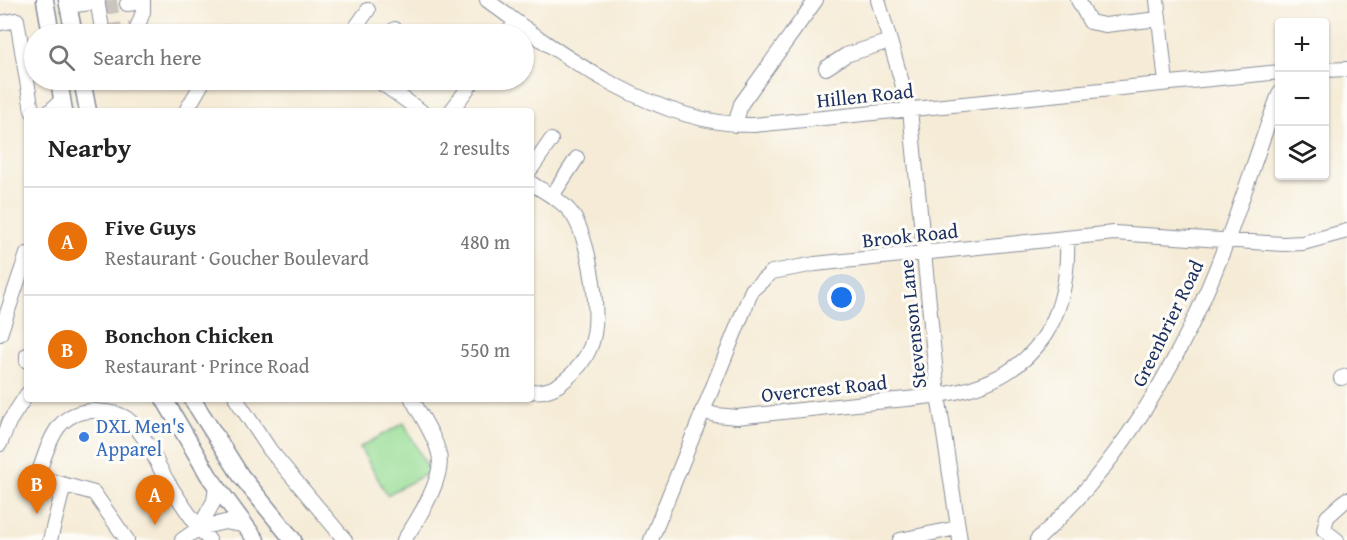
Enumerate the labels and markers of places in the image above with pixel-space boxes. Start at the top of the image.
place label: DXL Men's Apparel [96,411,185,463]
marker: DXL Men's Apparel [77,430,91,444]
pin: B [18,464,57,514]
pin: A [136,476,174,525]

